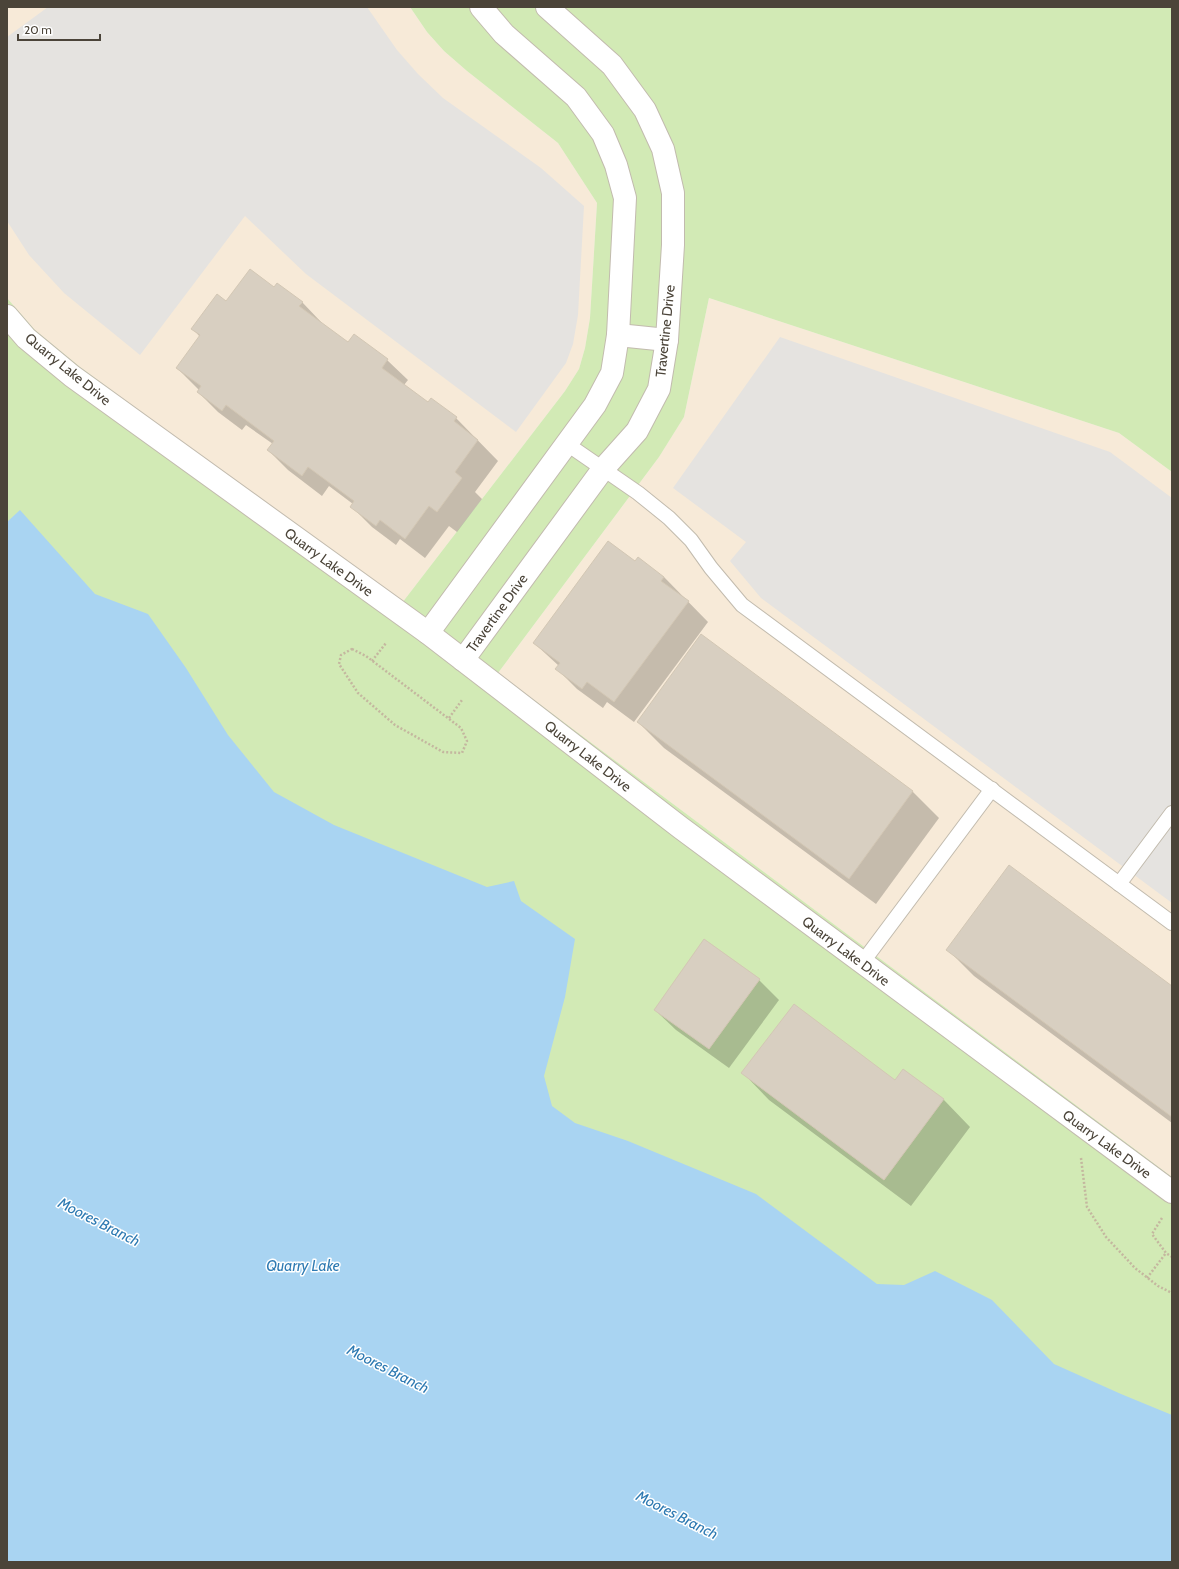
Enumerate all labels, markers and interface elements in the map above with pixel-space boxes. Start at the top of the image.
scale bar [18,16,100,42]
text: 20 m [24,22,52,37]
street label: Travertine Drive [651,284,679,378]
street label: Quarry Lake Drive [21,329,115,409]
street label: Quarry Lake Drive [281,524,377,600]
street label: Travertine Drive [462,570,532,656]
street label: Quarry Lake Drive [541,717,635,795]
street label: Quarry Lake Drive [799,912,893,990]
street label: Quarry Lake Drive [1059,1106,1155,1182]
water label: Moores Branch [54,1193,143,1250]
water label: Quarry Lake [266,1257,340,1275]
water label: Moores Branch [343,1340,432,1397]
water label: Moores Branch [632,1486,721,1543]

